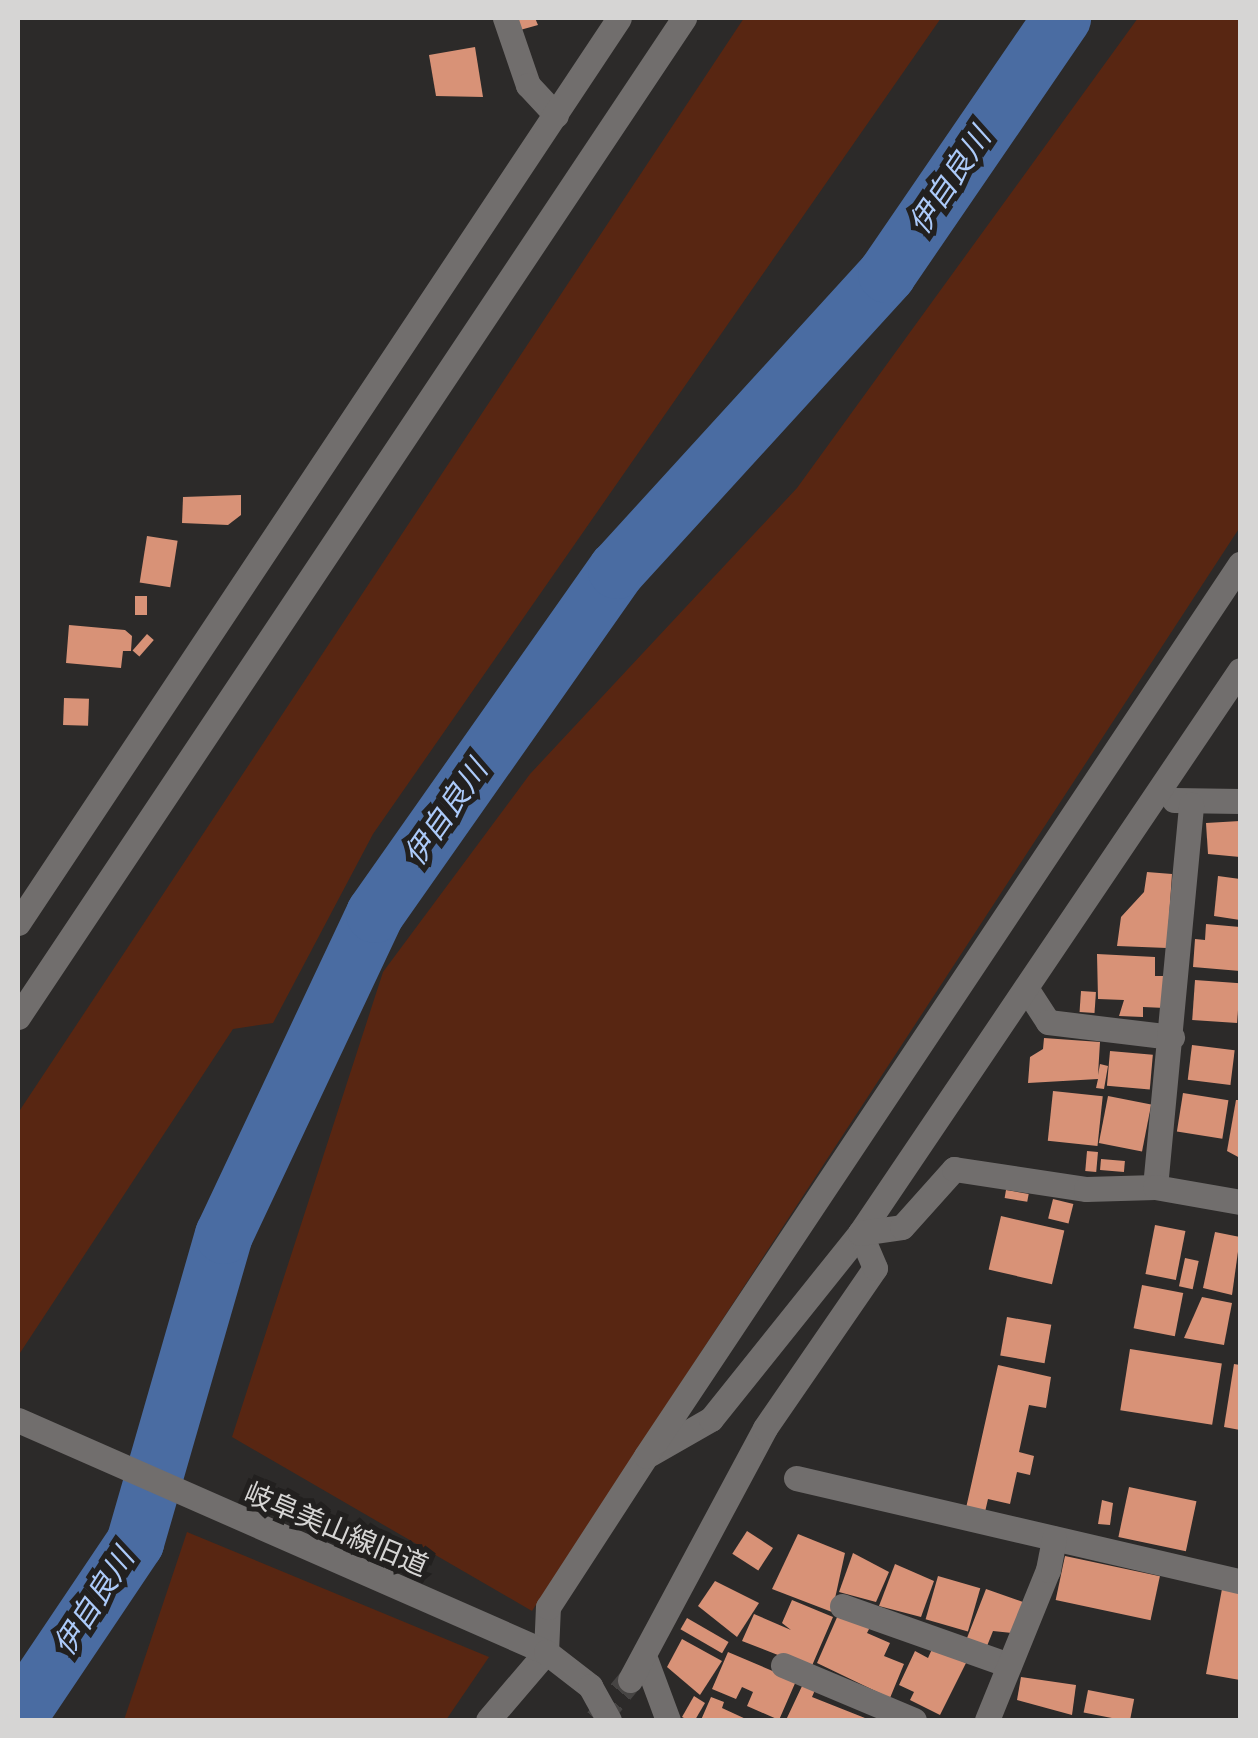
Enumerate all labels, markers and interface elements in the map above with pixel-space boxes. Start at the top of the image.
water label: 伊自良川 [902,121,998,241]
water label: 伊自良川 [397,754,495,872]
street label: 岐阜美山線旧道 [239,1476,433,1584]
water label: 伊自良川 [46,1542,142,1662]

